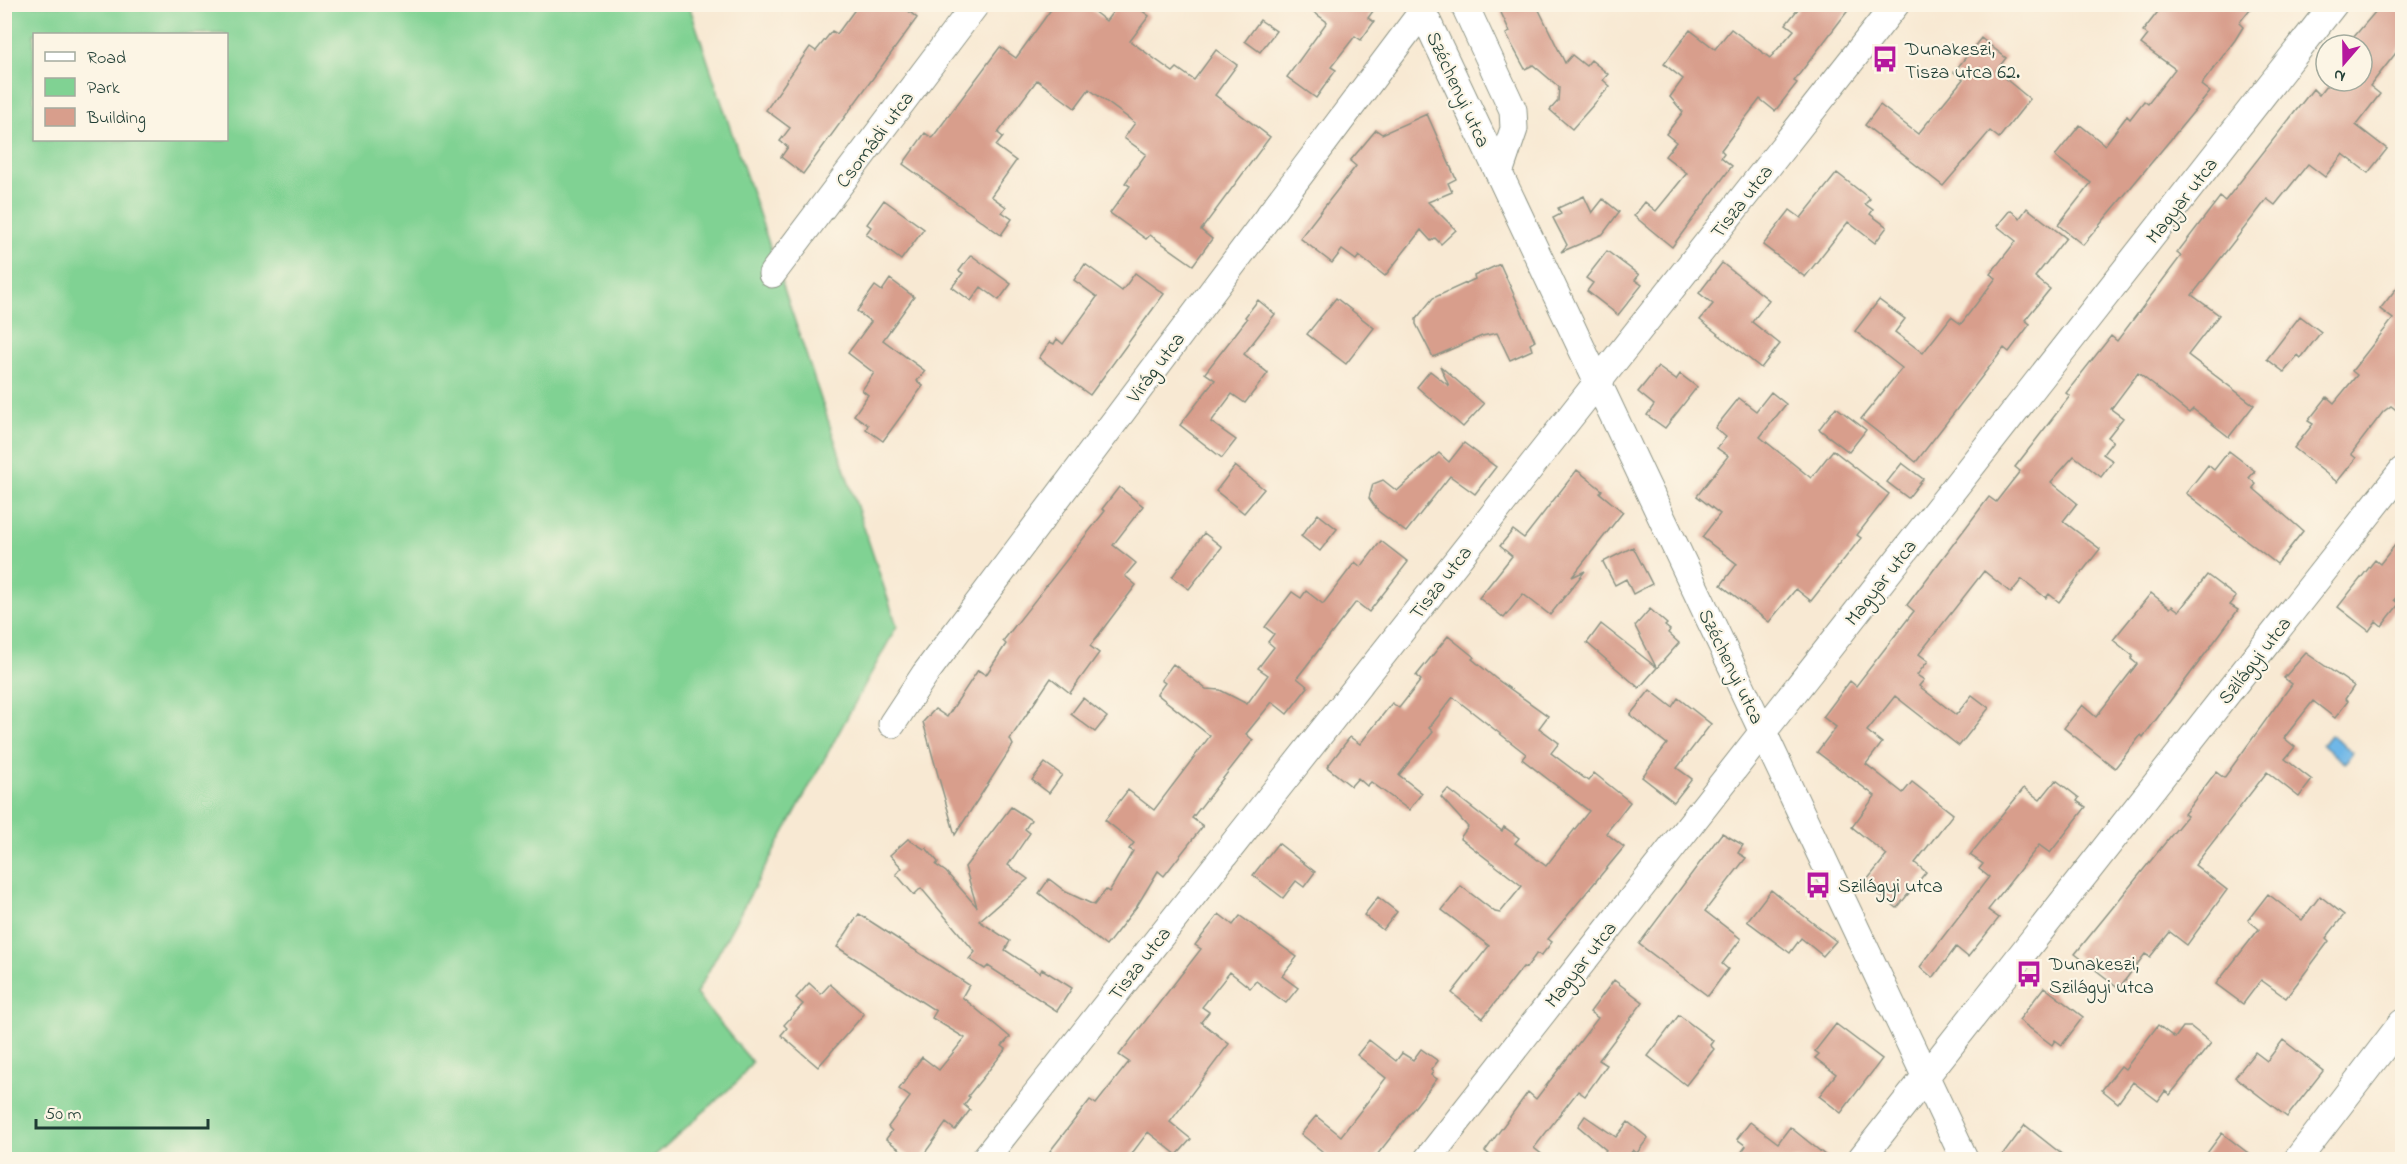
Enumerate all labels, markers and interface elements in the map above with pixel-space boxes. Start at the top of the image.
street label: Széchenyi utca [1417,27,1496,153]
legend [33,33,228,141]
north arrow [2314,33,2374,93]
place label: Dunakeszi, Tisza utca 62. [1904,36,2020,88]
bus stop icon: Dunakeszi, Tisza utca 62. [1870,44,1900,74]
text: Road [87,46,126,72]
text: N [2330,62,2349,88]
text: Park [87,76,120,102]
street label: Csomádi utca [830,86,922,195]
text: Building [86,106,146,133]
street label: Magyar utca [2140,152,2227,252]
street label: Tisza utca [1705,159,1781,246]
street label: Virág utca [1120,327,1194,411]
street label: Magyar utca [1839,534,1926,634]
street label: Tisza utca [1404,540,1480,627]
street label: Széchenyi utca [1689,605,1770,730]
street label: Szilágyi utca [2212,611,2300,712]
bus stop icon: Szilágyi utca [1803,870,1833,900]
place label: Szilágyi utca [1838,873,1943,903]
street label: Magyar utca [1539,916,1626,1016]
street label: Tisza utca [1103,921,1179,1008]
place label: Dunakeszi, Szilágyi utca [2048,951,2154,1004]
bus stop icon: Dunakeszi, Szilágyi utca [2014,959,2044,989]
scale bar [36,1092,208,1130]
text: 50 m [45,1102,82,1128]

